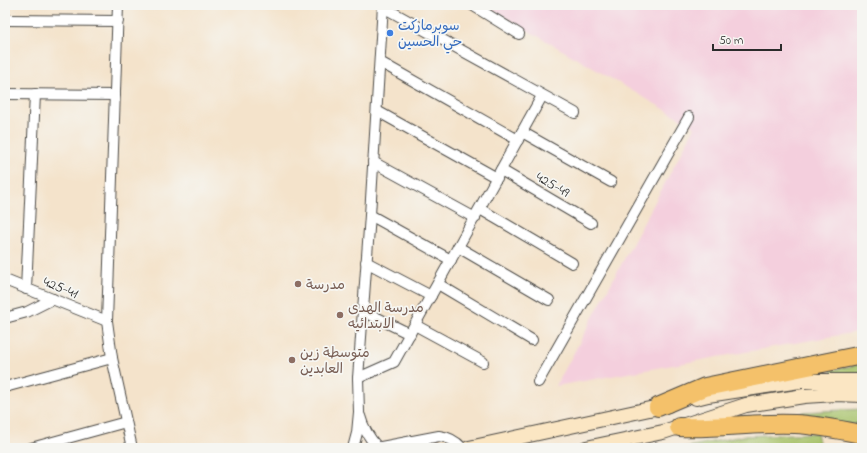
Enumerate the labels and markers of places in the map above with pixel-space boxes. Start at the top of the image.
place label: سوبرماركت حي الحسين [398,16,462,54]
marker: سوبرماركت حي الحسين [385,28,395,38]
place label: مدرسة [306,275,345,296]
marker: مدرسة [293,279,303,289]
place label: مدرسة الهدى الابتدائيه [348,298,424,335]
marker: مدرسة الهدى الابتدائيه [335,310,345,320]
place label: متوسطة زين العابدين [300,343,370,380]
marker: متوسطة زين العابدين [287,355,297,365]

